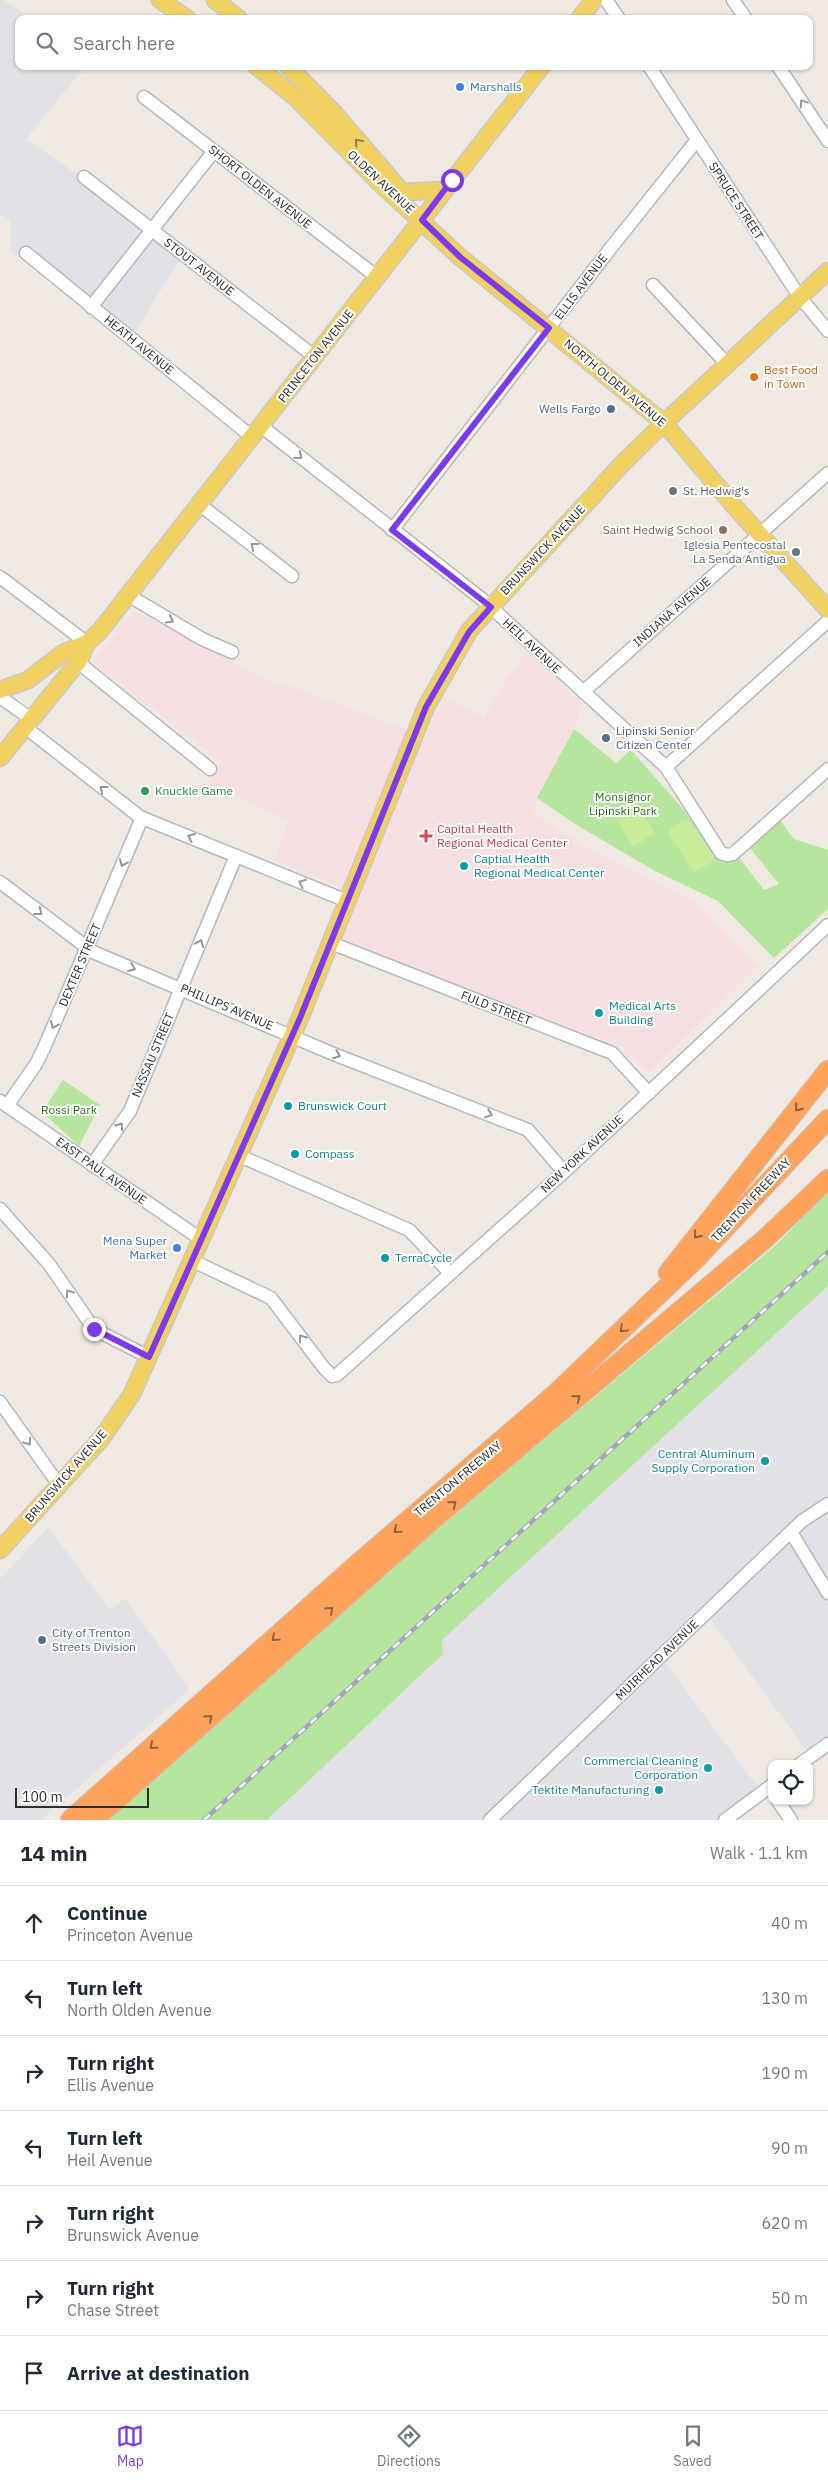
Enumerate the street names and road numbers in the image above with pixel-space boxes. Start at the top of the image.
street label: SHORT OLDEN AVENUE [206,142,315,232]
street label: OLDEN AVENUE [345,147,418,216]
street label: SPRUCE STREET [706,159,767,242]
street label: STOUT AVENUE [161,235,237,299]
street label: ELLIS AVENUE [551,251,610,323]
street label: PRINCETON AVENUE [275,306,357,405]
street label: HEATH AVENUE [101,312,177,377]
street label: NORTH OLDEN AVENUE [561,336,669,430]
street label: BRUNSWICK AVENUE [497,502,588,598]
street label: INDIANA AVENUE [630,574,714,649]
street label: HEIL AVENUE [500,615,565,676]
street label: DEXTER STREET [55,921,104,1009]
street label: PHILLIPS AVENUE [178,980,276,1033]
street label: FULD STREET [459,987,534,1028]
street label: NASSAU STREET [128,1010,177,1099]
street label: NEW YORK AVENUE [537,1111,626,1196]
street label: EAST PAUL AVENUE [53,1134,150,1208]
street label: TRENTON FREEWAY [708,1154,794,1245]
street label: BRUNSWICK AVENUE [21,1426,110,1525]
street label: TRENTON FREEWAY [411,1438,504,1520]
street label: MUIRHEAD AVENUE [612,1616,701,1703]

